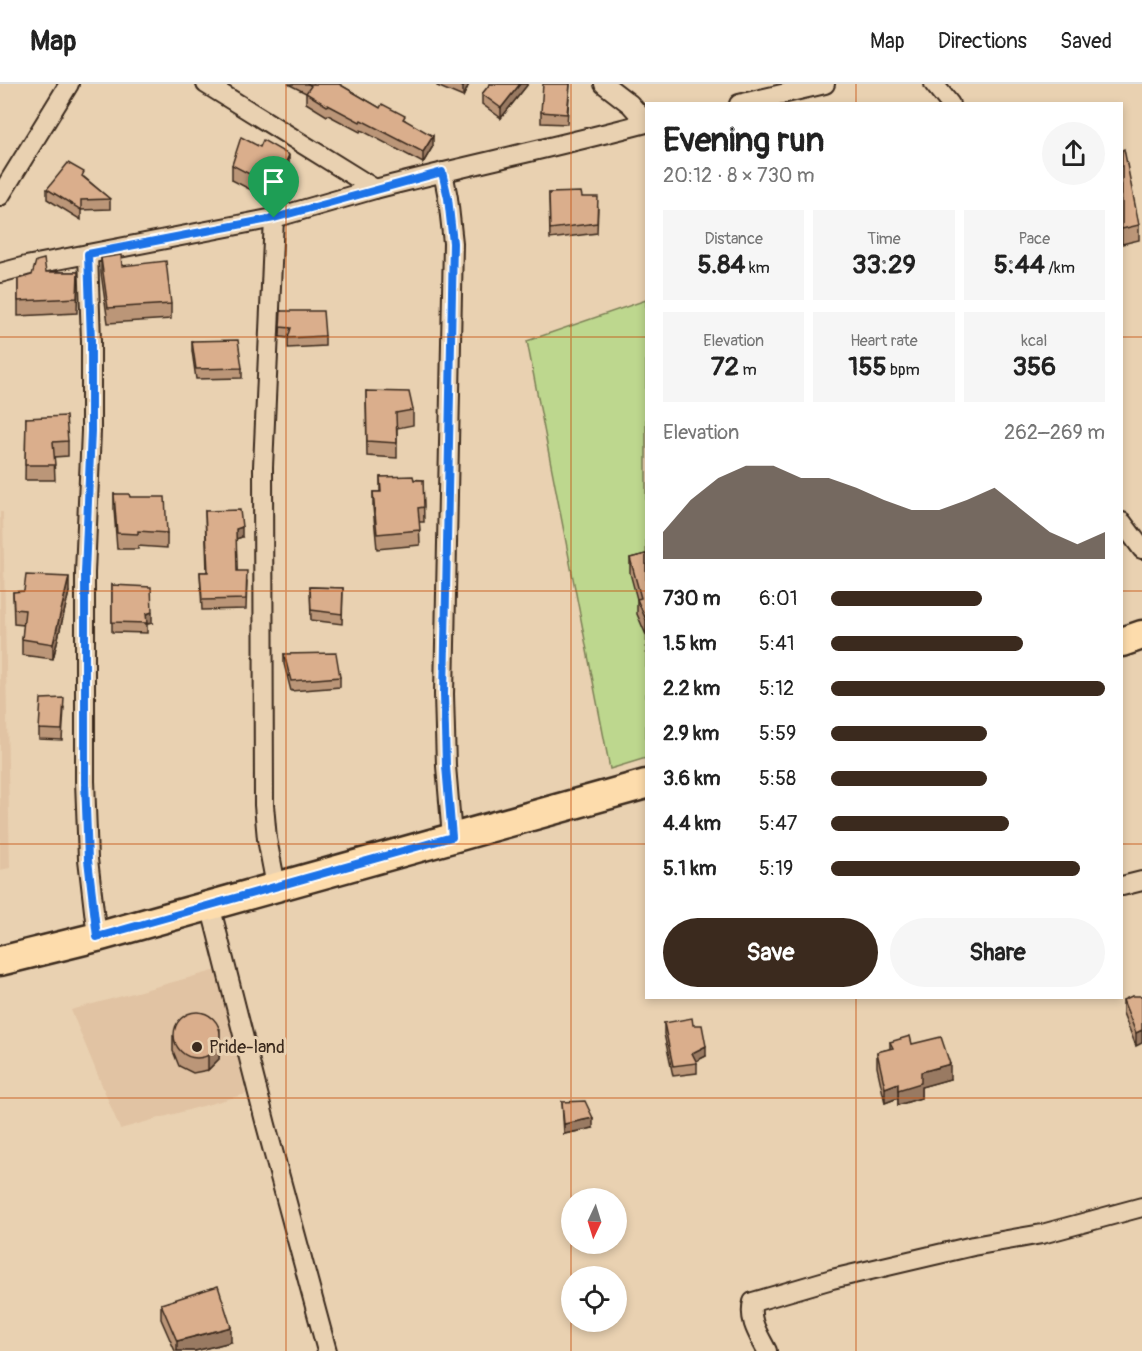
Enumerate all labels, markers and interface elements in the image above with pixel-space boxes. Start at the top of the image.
text: Map [30,24,76,59]
text: Map [870,28,905,55]
text: Directions [938,28,1027,55]
text: Saved [1060,28,1112,55]
text: Evening run [663,120,824,161]
button: share [1042,122,1105,185]
pin [248,156,299,218]
text: 20:12 · 8 × 730 m [663,163,815,188]
icon: arrive [257,165,290,198]
text: Distance [704,229,763,249]
text: Time [867,229,901,249]
text: Pace [1018,229,1050,249]
text: 5.84 [697,249,745,281]
text: 33:29 [852,249,916,281]
text: 5:44 [994,249,1045,281]
text: km [745,258,770,278]
text: /km [1045,258,1075,278]
text: Elevation [703,331,764,351]
text: Heart rate [850,331,918,351]
text: kcal [1021,331,1047,351]
text: 72 [711,351,739,383]
text: 155 [848,351,887,383]
text: 356 [1012,351,1056,383]
text: m [739,360,757,380]
text: bpm [887,360,920,380]
text: Elevation [663,420,739,445]
text: 262–269 m [1004,420,1105,445]
text: 730 m [663,586,721,611]
text: 6:01 [759,586,797,611]
text: 1.5 km [663,631,716,656]
text: 5:41 [759,631,795,656]
text: 2.2 km [663,676,720,701]
text: 5:12 [759,676,794,701]
text: 2.9 km [663,721,719,746]
text: 5:59 [759,721,796,746]
text: 3.6 km [663,766,721,791]
text: 5:58 [759,766,796,791]
text: 4.4 km [663,811,721,836]
text: 5:47 [759,811,797,836]
text: 5.1 km [663,856,716,881]
text: 5:19 [759,856,793,881]
button: Save [663,918,878,987]
button: Share [890,918,1105,987]
place label: Pride-land [209,1036,285,1059]
marker: Pride-land [190,1040,204,1054]
north arrow [561,1188,627,1254]
map controls [561,1188,627,1332]
button: locate [561,1266,627,1332]

